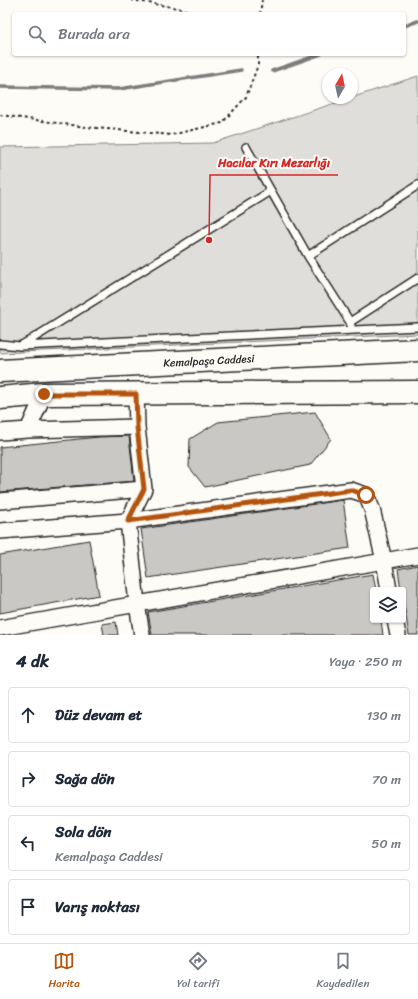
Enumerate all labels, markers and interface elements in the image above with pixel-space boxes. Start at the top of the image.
search box [12,12,406,56]
text: Burada ara [58,21,130,47]
icon: search [26,23,48,45]
north arrow [322,68,358,104]
callout: Hacılar Kırı Mezarlığı [210,151,338,175]
text: Hacılar Kırı Mezarlığı [217,152,331,174]
street label: Kemalpaşa Caddesi [163,349,256,373]
route end [35,385,53,403]
route start [357,486,375,504]
map controls [370,587,406,623]
button: layers [370,587,406,623]
text: 4 dk [16,646,49,676]
text: Yaya · 250 m [329,650,402,673]
text: Düz devam et [55,702,142,728]
icon: ahead [17,704,39,726]
text: 130 m [367,704,401,727]
text: Sağa dön [55,766,115,792]
icon: right [17,768,39,790]
text: 70 m [372,768,401,791]
text: Sola dön [55,819,111,845]
icon: left [17,832,39,854]
text: 50 m [371,832,401,855]
text: Kemalpaşa Caddesi [55,845,163,868]
text: Varış noktası [55,894,140,920]
icon: arrive [17,896,39,918]
tab: Harita [49,950,80,993]
tab: Yol tarifi [177,950,219,993]
tab: Kaydedilen [317,950,369,993]

